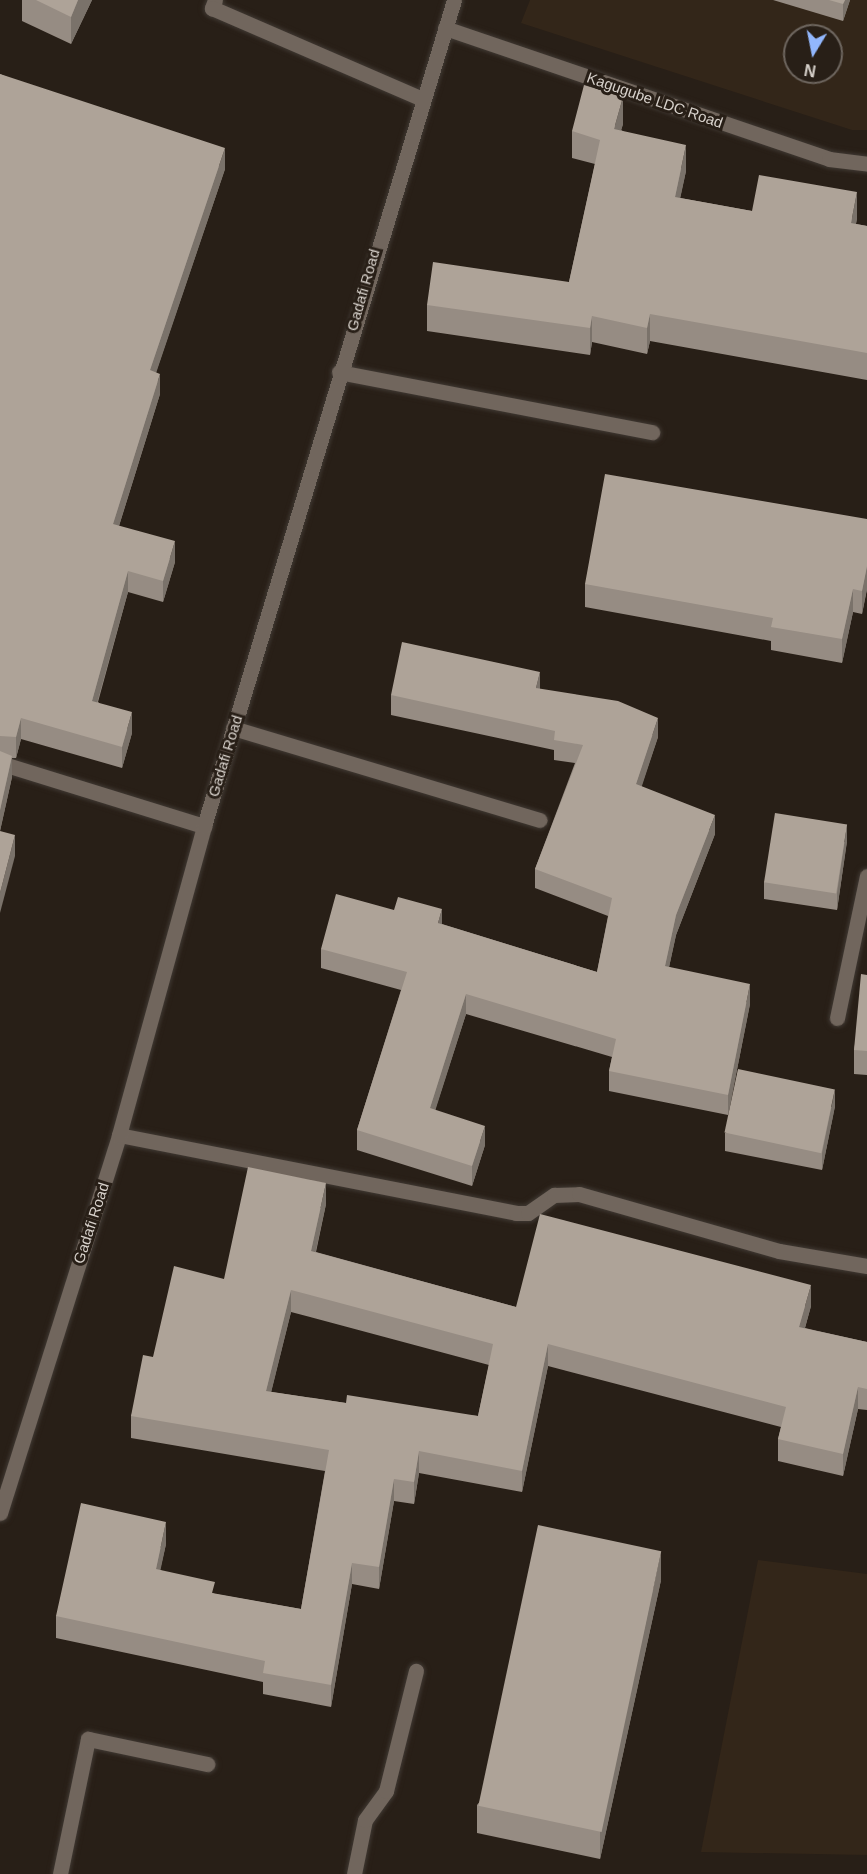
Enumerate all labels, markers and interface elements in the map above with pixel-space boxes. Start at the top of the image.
north arrow [783,24,843,84]
text: N [803,61,817,80]
street label: Kagugube LDC Road [585,68,725,132]
street label: Gadafi Road [343,247,383,333]
street label: Gadafi Road [204,713,246,799]
street label: Gadafi Road [69,1180,113,1266]

